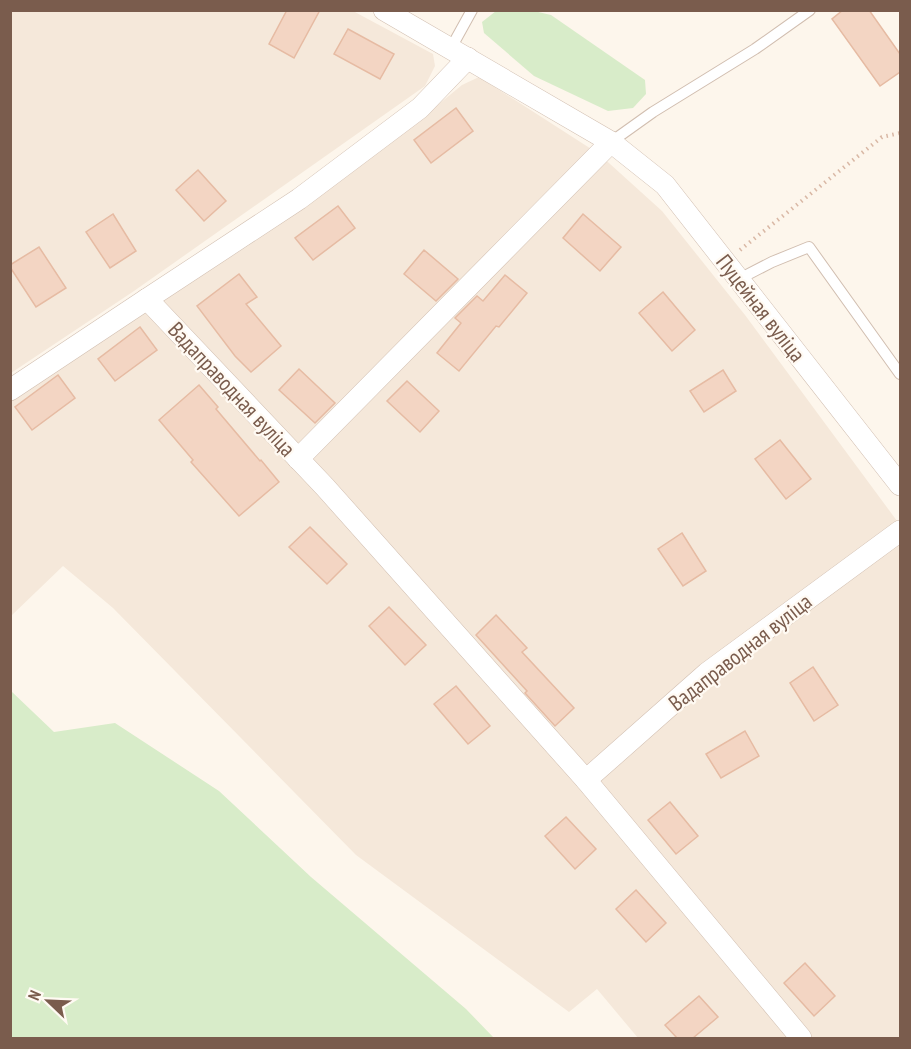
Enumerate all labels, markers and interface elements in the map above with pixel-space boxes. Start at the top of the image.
street label: Пуцейная вуліца [710,249,812,367]
street label: Вадаправодная вуліца [162,316,302,462]
street label: Вадаправодная вуліца [663,587,817,717]
north arrow [18,971,78,1031]
text: N [23,987,45,1003]

